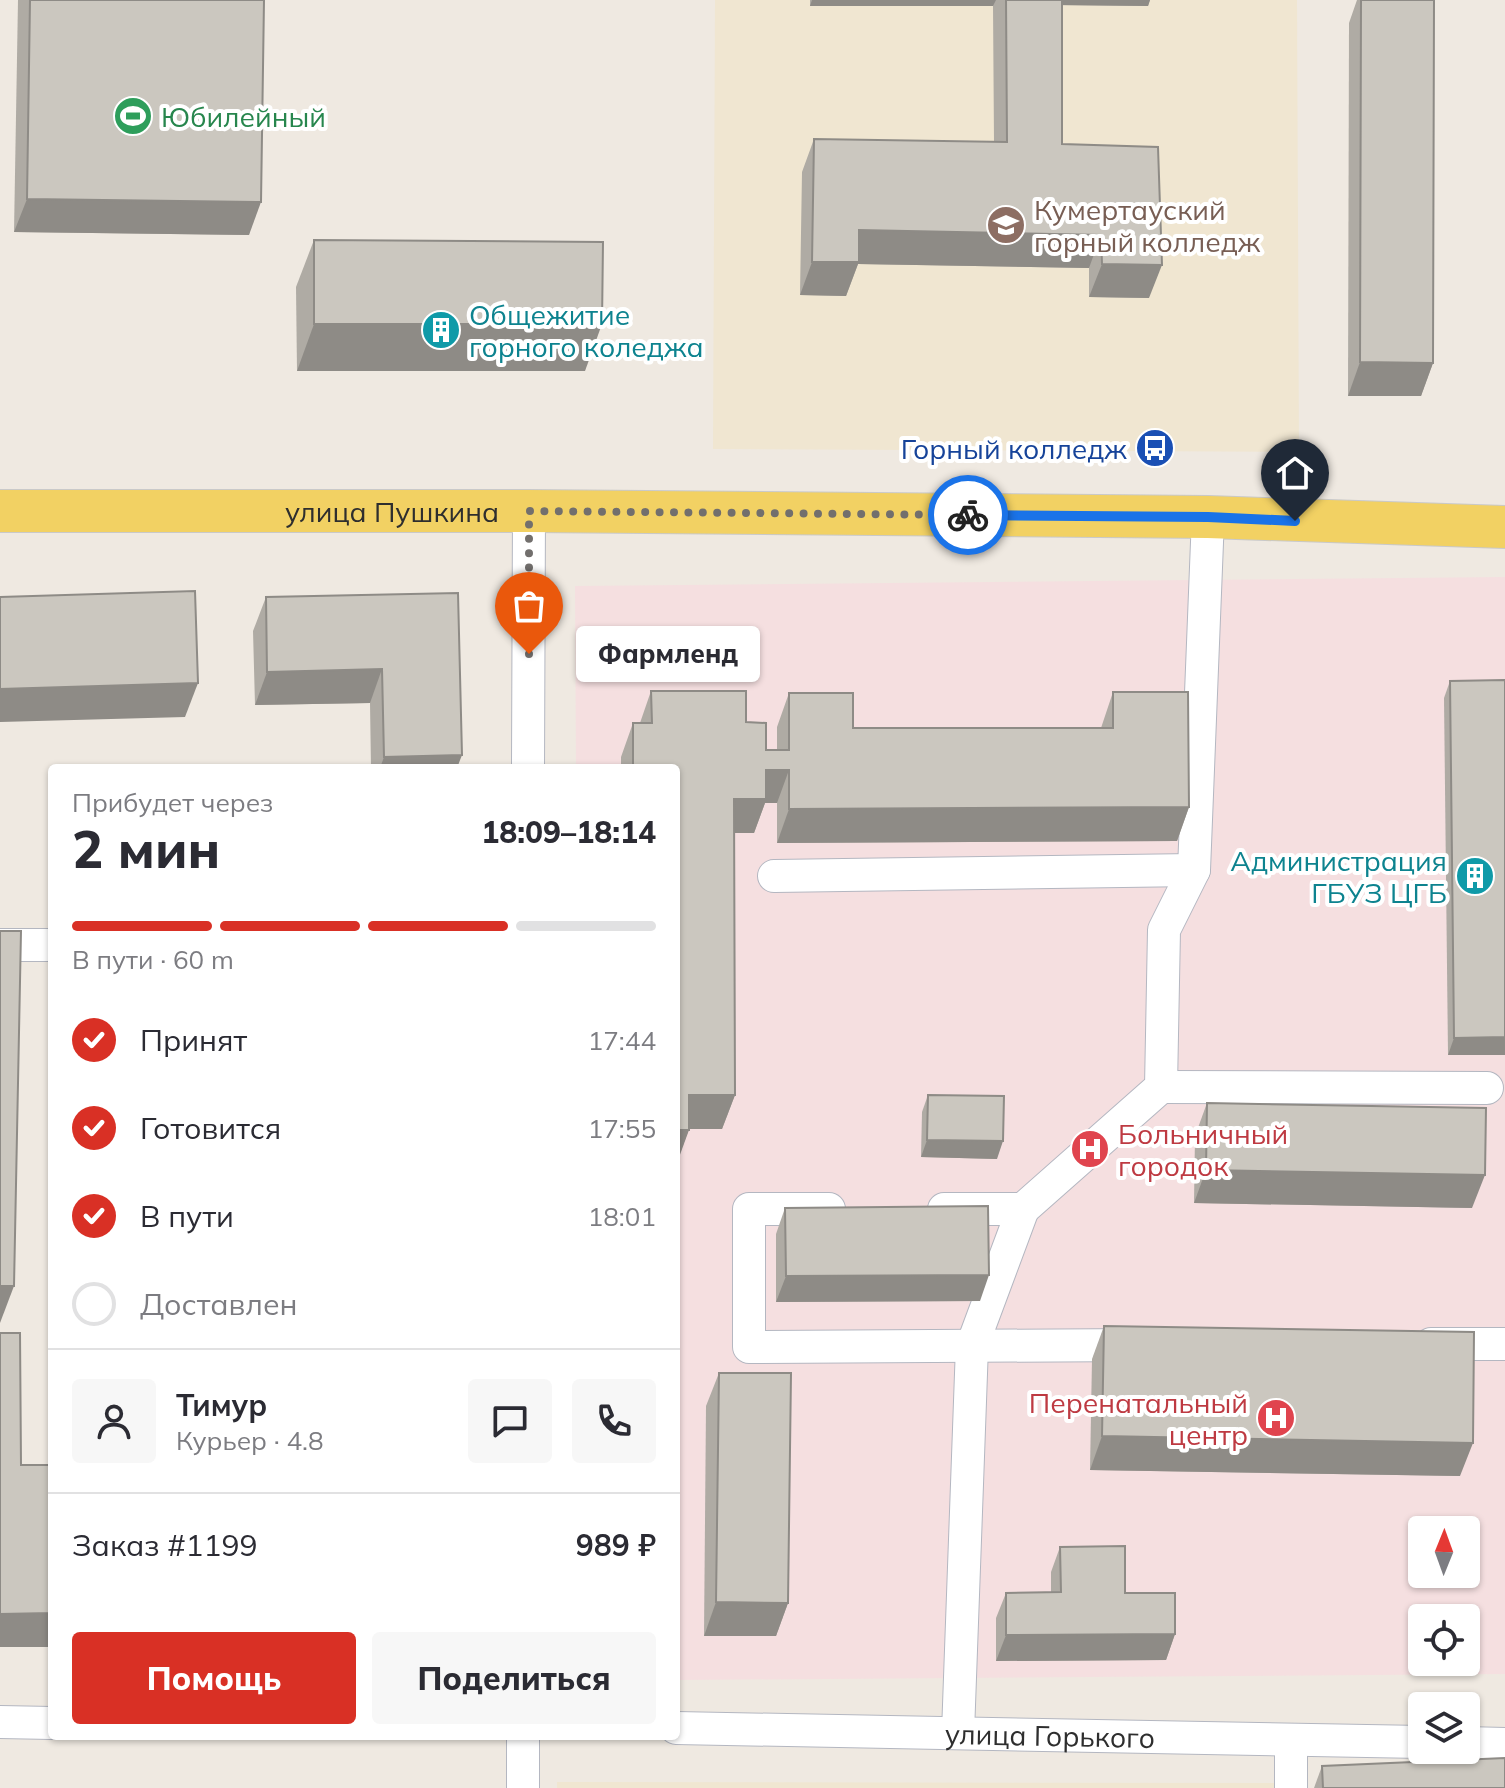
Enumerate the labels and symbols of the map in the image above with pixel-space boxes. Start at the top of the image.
sports icon: Юбилейный [112,95,154,137]
place label: Юбилейный [161,99,326,134]
place label: Кумертауский горный колледж [1034,192,1261,259]
school or university icon: Кумертауский горный колледж [985,204,1027,246]
place label: Общежитие горного коледжа [469,297,704,364]
building icon: Общежитие горного коледжа [420,309,462,351]
bus stop icon: Горный колледж [1134,427,1176,469]
place label: Горный колледж [901,431,1127,466]
pin [1261,439,1329,521]
courier [928,475,1008,555]
street label: улица Пушкина [285,494,499,529]
pin [495,572,563,654]
callout: Фармленд [577,626,761,682]
place label: Администрация ГБУЗ ЦГБ [1230,843,1447,910]
building icon: Администрация ГБУЗ ЦГБ [1454,855,1496,897]
place label: Больничный городок [1118,1116,1288,1183]
hospital icon: Больничный городок [1069,1128,1111,1170]
place label: Перенатальный центр [1029,1385,1248,1452]
hospital icon: Перенатальный центр [1255,1397,1297,1439]
north arrow [1408,1516,1480,1588]
street label: улица Горького [945,1716,1155,1754]

